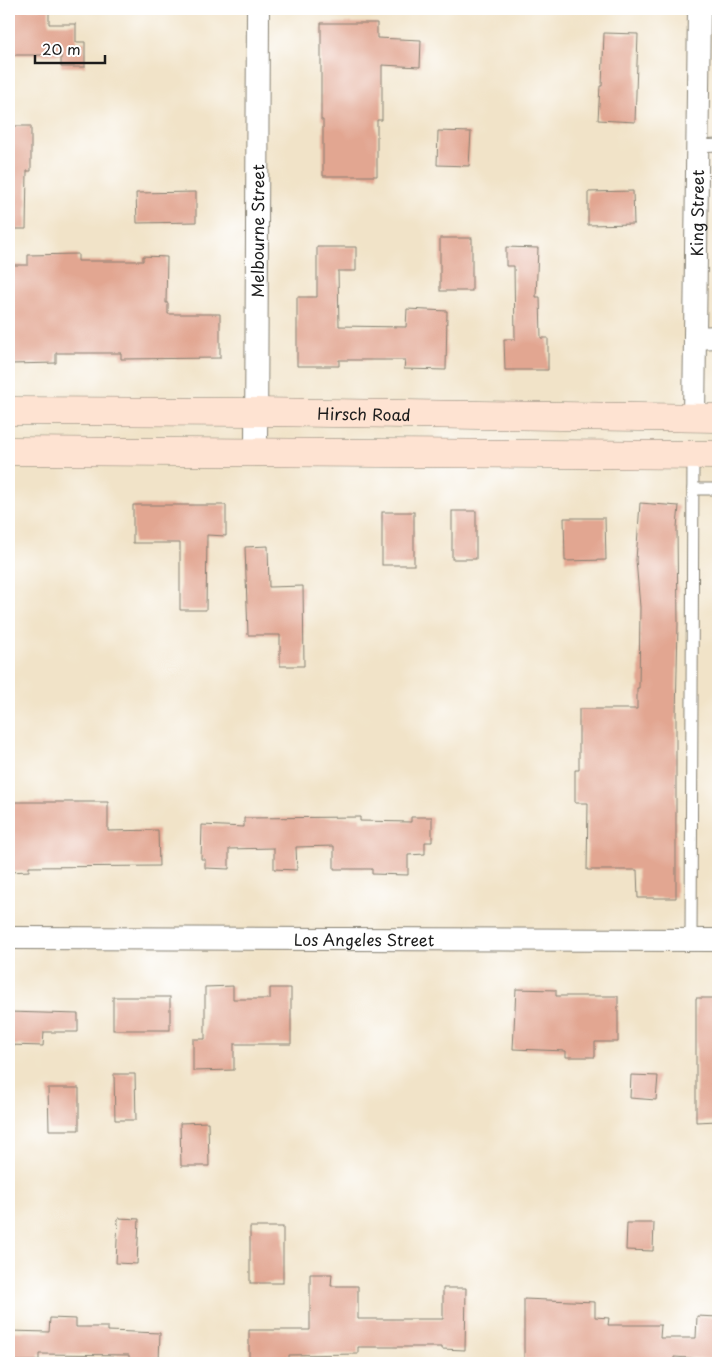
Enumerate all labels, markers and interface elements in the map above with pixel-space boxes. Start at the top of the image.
scale bar [35,32,105,64]
text: 20 m [42,37,81,60]
street label: Melbourne Street [245,164,269,298]
street label: King Street [684,169,709,256]
street label: Hirsch Road [317,401,411,426]
street label: Los Angeles Street [294,927,435,951]

